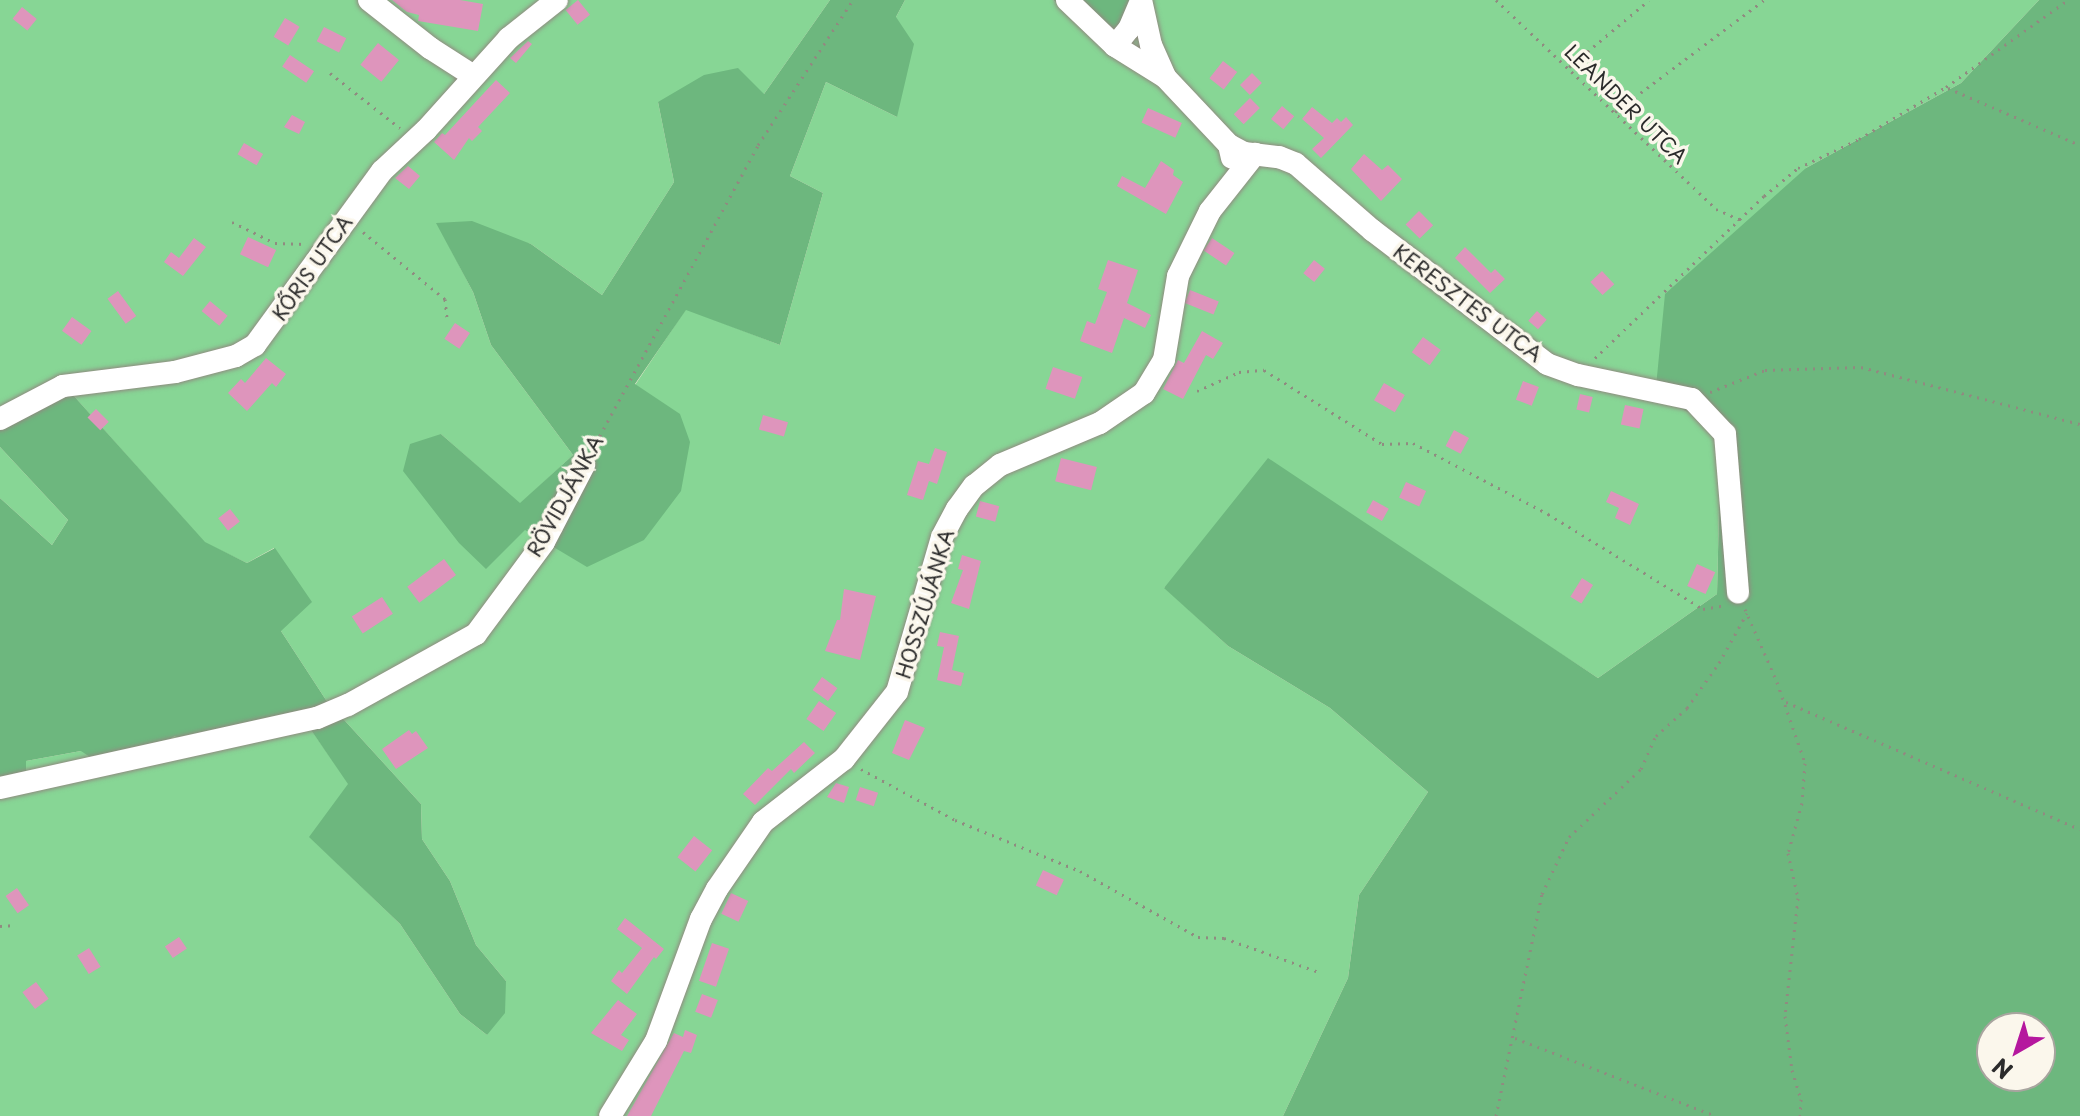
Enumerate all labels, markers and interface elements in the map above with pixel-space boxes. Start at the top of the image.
street label: LEANDER UTCA [1559,39,1693,169]
street label: KŐRIS UTCA [266,210,358,326]
street label: KERESZTES UTCA [1388,239,1548,367]
street label: RÖVIDJÁNKA [522,431,608,561]
street label: HOSSZÚJÁNKA [891,527,959,681]
north arrow [1976,1012,2056,1092]
text: N [1985,1051,2019,1088]

